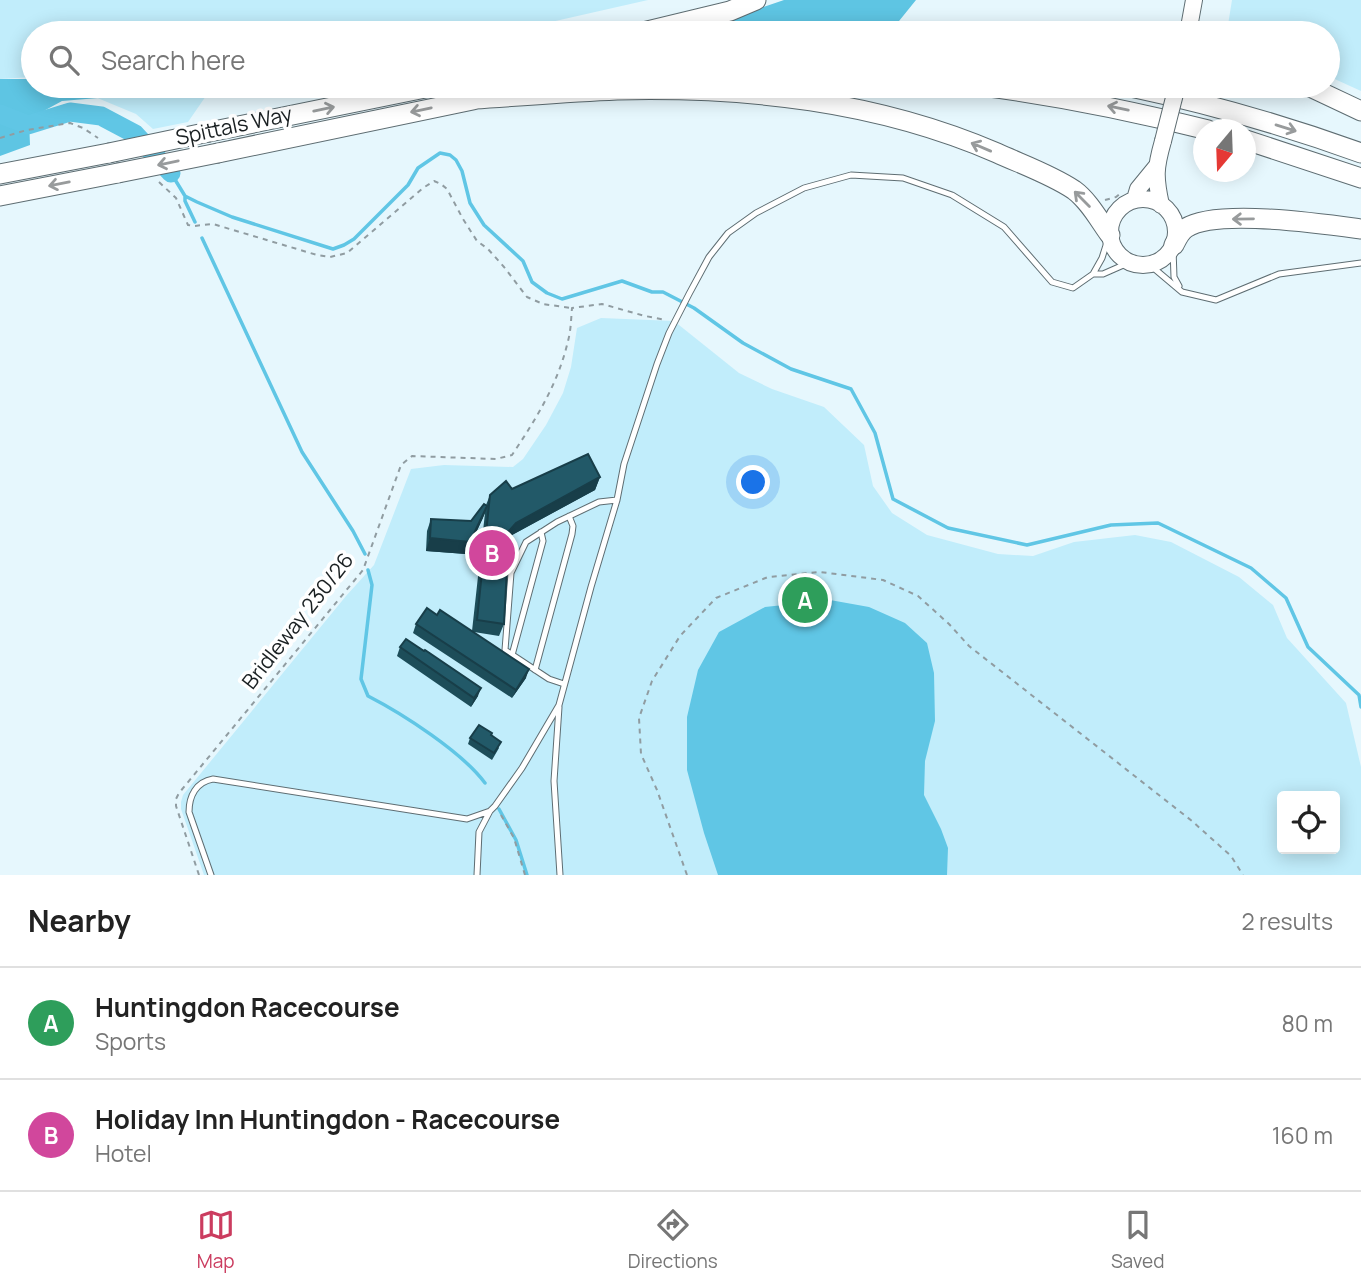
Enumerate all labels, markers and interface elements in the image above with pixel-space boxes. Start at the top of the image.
search box [21,21,1340,98]
icon: search [45,41,83,79]
text: Search here [101,42,246,78]
street label: Spittals Way [173,99,295,151]
one-way arrow [312,101,335,115]
one-way arrow [1107,101,1130,115]
one-way arrow [410,104,433,118]
north arrow [1193,119,1256,182]
one-way arrow [1275,123,1297,135]
one-way arrow [971,140,993,153]
one-way arrow [157,156,180,170]
one-way arrow [48,178,71,192]
one-way arrow [1074,190,1091,207]
one-way arrow [1232,212,1255,225]
your location [736,465,770,499]
pin: B [469,527,515,579]
street label: Bridleway 230/26 [235,546,359,694]
pin: A [782,574,828,626]
map controls [1277,791,1340,854]
button: locate [1277,791,1340,854]
text: Nearby [28,900,131,941]
text: 2 results [1241,905,1333,937]
text: Huntingdon Racecourse [95,989,400,1025]
text: A [43,1007,59,1039]
text: 80 m [1282,1007,1333,1039]
text: Sports [95,1025,166,1057]
text: Holiday Inn Huntingdon - Racecourse [95,1101,560,1137]
text: B [44,1119,58,1151]
text: 160 m [1272,1119,1333,1151]
text: Hotel [95,1137,152,1169]
tab: Map [197,1206,235,1274]
tab: Directions [628,1206,718,1274]
tab: Saved [1111,1206,1164,1274]

